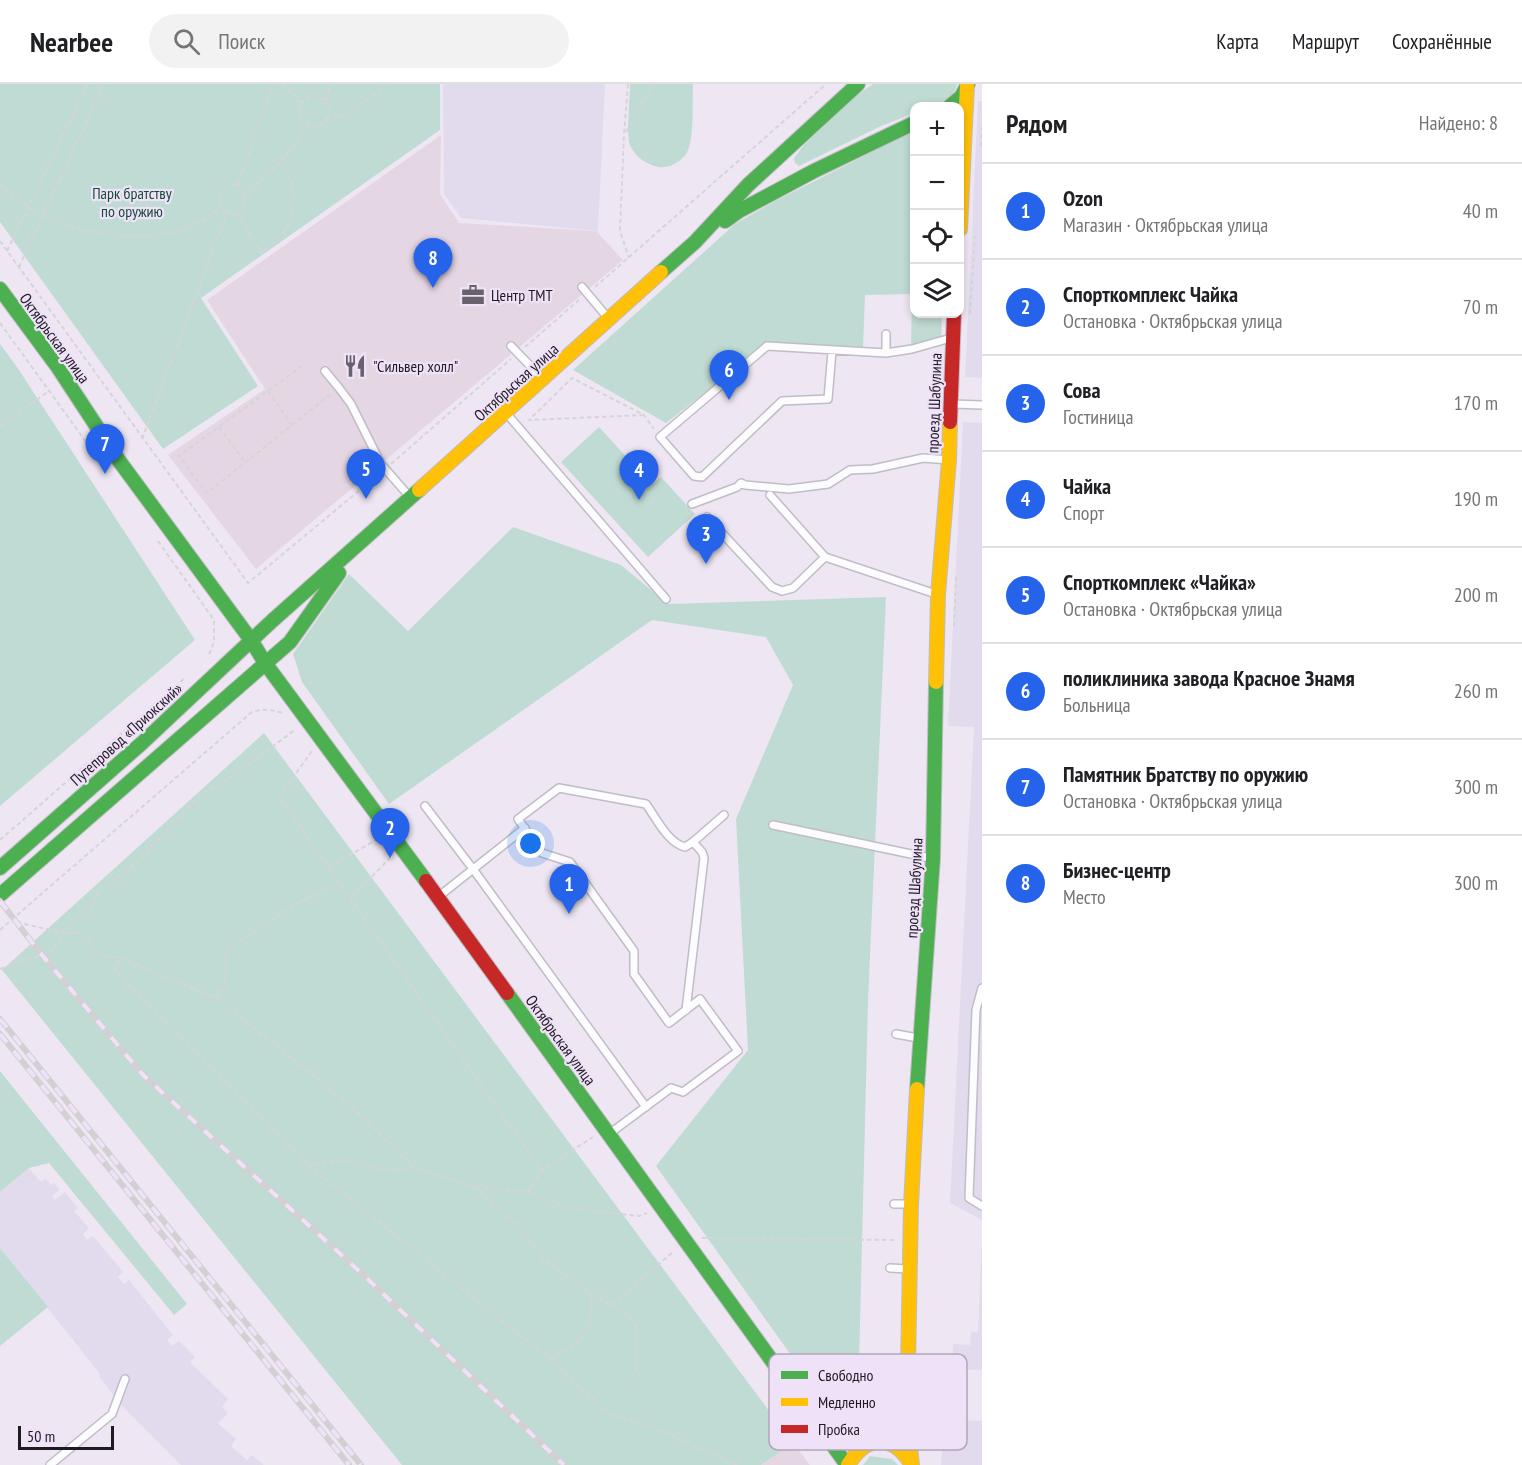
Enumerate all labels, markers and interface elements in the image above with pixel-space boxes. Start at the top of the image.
search box [149,14,569,68]
text: Nearbee [30,23,113,60]
icon: search [170,25,203,58]
text: Поиск [218,27,265,55]
text: Карта [1216,28,1259,55]
text: Маршрут [1292,28,1359,55]
text: Сохранённые [1392,28,1492,55]
map controls [910,102,964,318]
button: + [910,102,964,156]
text: Рядом [1006,107,1067,140]
text: Найдено: 8 [1419,110,1498,136]
button: − [910,156,964,210]
park label: Парк братству по оружию [92,183,172,221]
text: Ozon [1063,184,1103,212]
text: 1 [1021,198,1030,224]
text: 40 m [1463,198,1498,224]
button: locate [910,210,964,264]
text: Магазин · Октябрьская улица [1063,212,1268,238]
pin: 8 [414,238,452,288]
button: layers [910,264,964,318]
text: Спорткомплекс Чайка [1063,280,1238,308]
office icon: Центр ТМТ [460,282,486,308]
place label: Центр ТМТ [491,285,553,305]
street label: Октябрьская улица [16,289,94,387]
text: 2 [1021,294,1030,320]
text: 70 m [1463,294,1498,320]
text: Остановка · Октябрьская улица [1063,308,1283,334]
street label: Октябрьская улица [470,339,562,425]
pin: 6 [710,350,748,400]
street label: проезд Шабулина [922,352,946,454]
restaurant icon: "Сильвер холл" [342,353,368,379]
place label: "Сильвер холл" [373,356,458,376]
text: Сова [1063,376,1101,404]
text: 3 [1021,390,1030,416]
text: 170 m [1454,390,1498,416]
text: Гостиница [1063,404,1133,430]
pin: 7 [86,424,124,474]
pin: 5 [346,450,386,499]
pin: 4 [620,450,658,500]
text: Чайка [1063,472,1111,500]
text: 4 [1021,486,1030,512]
text: 190 m [1454,486,1498,512]
text: Спорт [1063,500,1104,526]
pin: 3 [686,514,726,564]
text: Спорткомплекс «Чайка» [1063,568,1256,596]
text: 5 [1021,582,1030,608]
text: 200 m [1454,582,1498,608]
text: Остановка · Октябрьская улица [1063,596,1283,622]
text: поликлиника завода Красное Знамя [1063,664,1355,692]
street label: Путепровод «Приокский» [66,678,186,790]
text: 6 [1021,678,1030,704]
text: 260 m [1454,678,1498,704]
text: Больница [1063,692,1131,718]
text: Памятник Братству по оружию [1063,760,1308,788]
text: 7 [1021,774,1030,800]
text: 300 m [1454,774,1498,800]
text: Остановка · Октябрьская улица [1063,788,1283,814]
pin: 2 [370,808,410,858]
your location [516,829,545,858]
street label: проезд Шабулина [901,837,927,939]
text: Бизнес-центр [1063,856,1171,884]
pin: 1 [550,864,588,914]
text: 8 [1021,870,1030,896]
text: 300 m [1454,870,1498,896]
text: Место [1063,884,1106,910]
street label: Октябрьская улица [522,991,600,1089]
legend [769,1354,967,1450]
text: Свободно [818,1365,873,1385]
text: Медленно [818,1392,876,1412]
text: Пробка [818,1419,860,1439]
scale bar [18,1423,114,1450]
text: 50 m [27,1426,55,1446]

